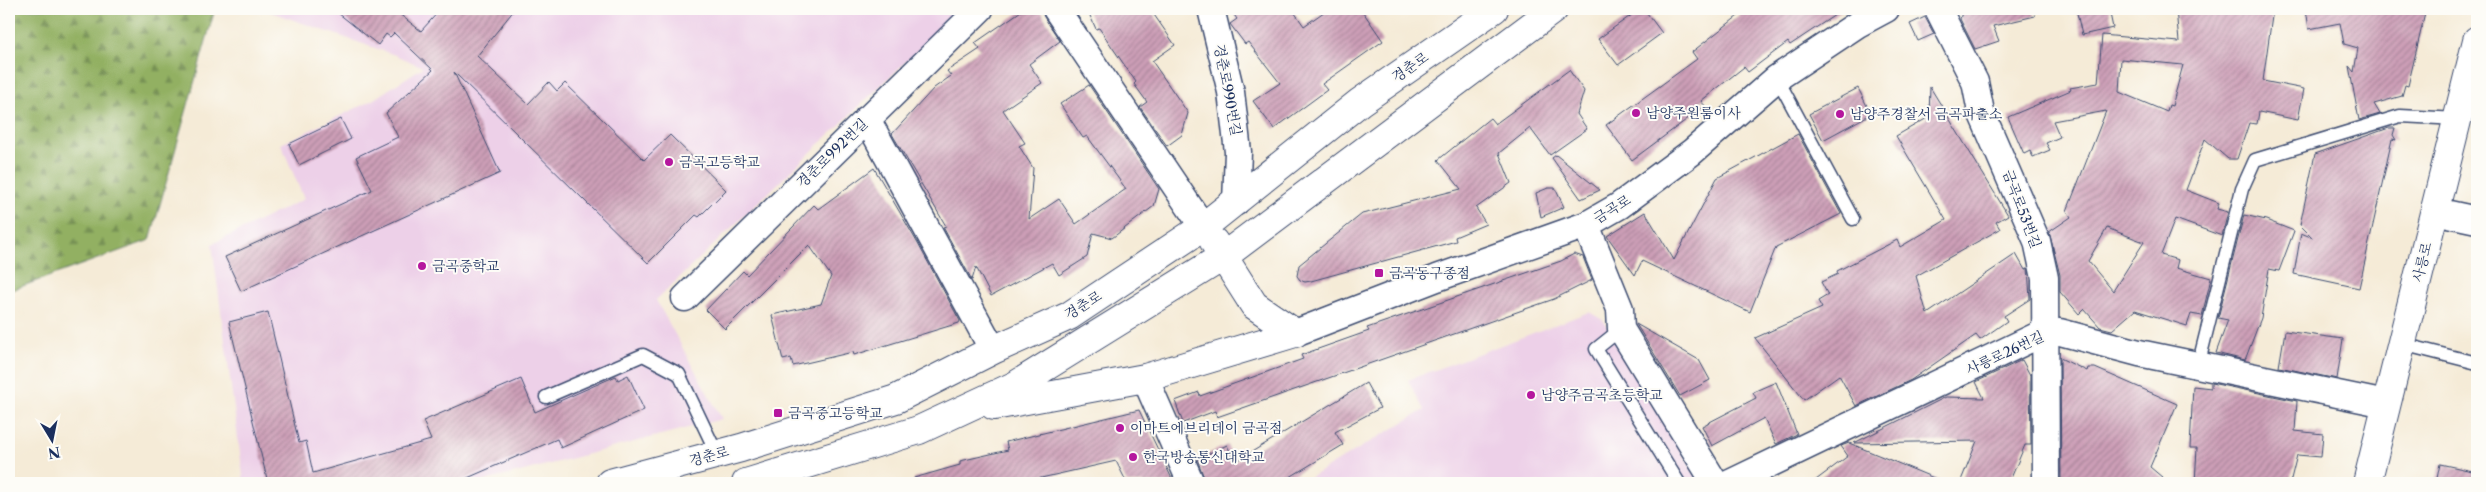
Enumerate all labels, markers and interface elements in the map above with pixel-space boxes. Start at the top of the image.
street label: 경춘로990번길 [1210,43,1246,137]
street label: 경춘로 [1388,48,1432,86]
place label: 남양주원룸이사 [1646,104,1741,122]
place label: 남양주경찰서 금곡파출소 [1850,105,2003,123]
marker: 남양주원룸이사 [1630,107,1642,119]
marker: 남양주경찰서 금곡파출소 [1834,108,1846,120]
street label: 경춘로992번길 [793,115,871,191]
place label: 금곡고등학교 [679,153,761,171]
marker: 금곡고등학교 [663,156,675,168]
street label: 금곡로53번길 [1999,167,2045,251]
street label: 금곡로 [1590,190,1634,227]
street label: 사릉로 [2408,240,2436,284]
place label: 금곡중학교 [432,257,500,275]
marker: 금곡중학교 [416,260,428,272]
place label: 금곡동구종점 [1389,264,1470,282]
marker: 금곡동구종점 [1373,267,1385,279]
street label: 경춘로 [1061,286,1105,323]
street label: 사릉로26번길 [1963,327,2047,379]
place label: 남양주금곡초등학교 [1541,386,1663,404]
marker: 남양주금곡초등학교 [1525,389,1537,401]
place label: 금곡중고등학교 [788,404,883,422]
marker: 금곡중고등학교 [772,407,784,419]
north arrow [28,414,78,464]
place label: 이마트에브리데이 금곡점 [1130,419,1283,437]
marker: 이마트에브리데이 금곡점 [1114,422,1126,434]
street label: 경춘로 [687,442,731,470]
text: N [47,443,62,463]
place label: 한국방송통신대학교 [1143,448,1265,466]
marker: 한국방송통신대학교 [1127,451,1139,463]

